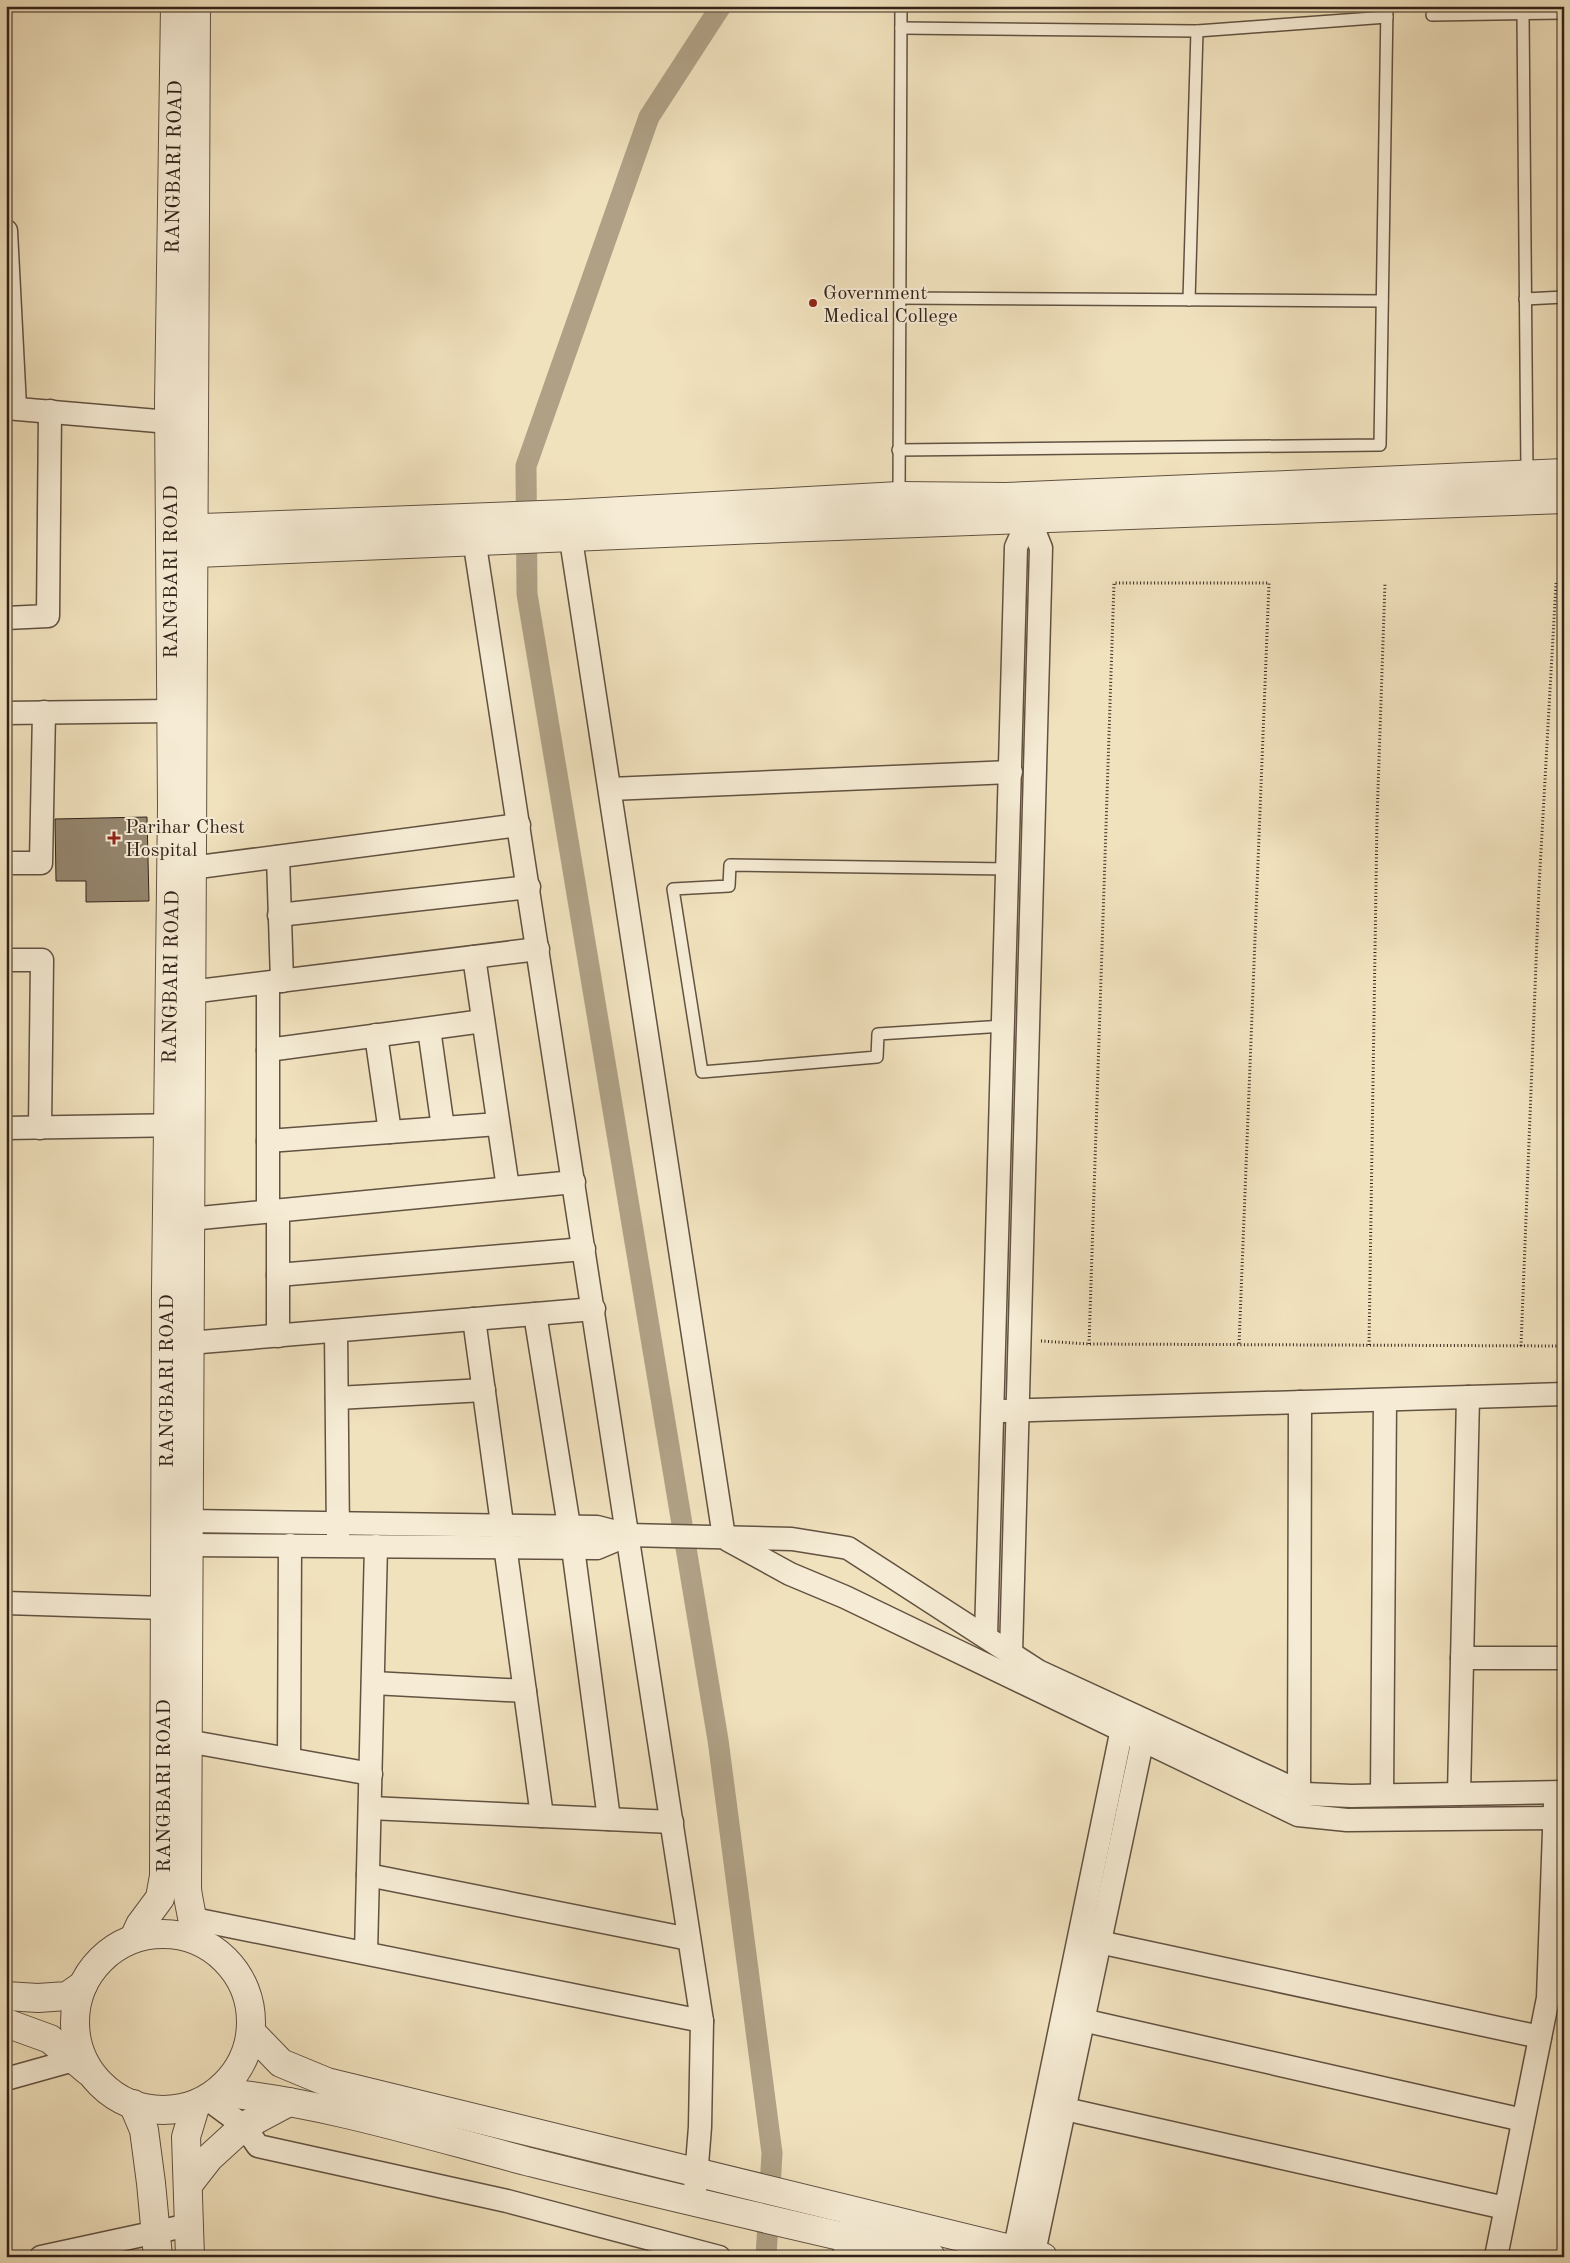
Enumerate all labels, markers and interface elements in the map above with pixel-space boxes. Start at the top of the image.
street label: RANGBARI ROAD [163,80,187,254]
place label: Government Medical College [823,284,958,327]
marker: Government Medical College [807,297,819,309]
street label: RANGBARI ROAD [162,485,182,659]
place label: Parihar Chest Hospital [125,818,245,861]
marker: Parihar Chest Hospital [107,831,121,845]
street label: RANGBARI ROAD [160,890,184,1064]
street label: RANGBARI ROAD [158,1294,178,1468]
street label: RANGBARI ROAD [155,1699,175,1873]

